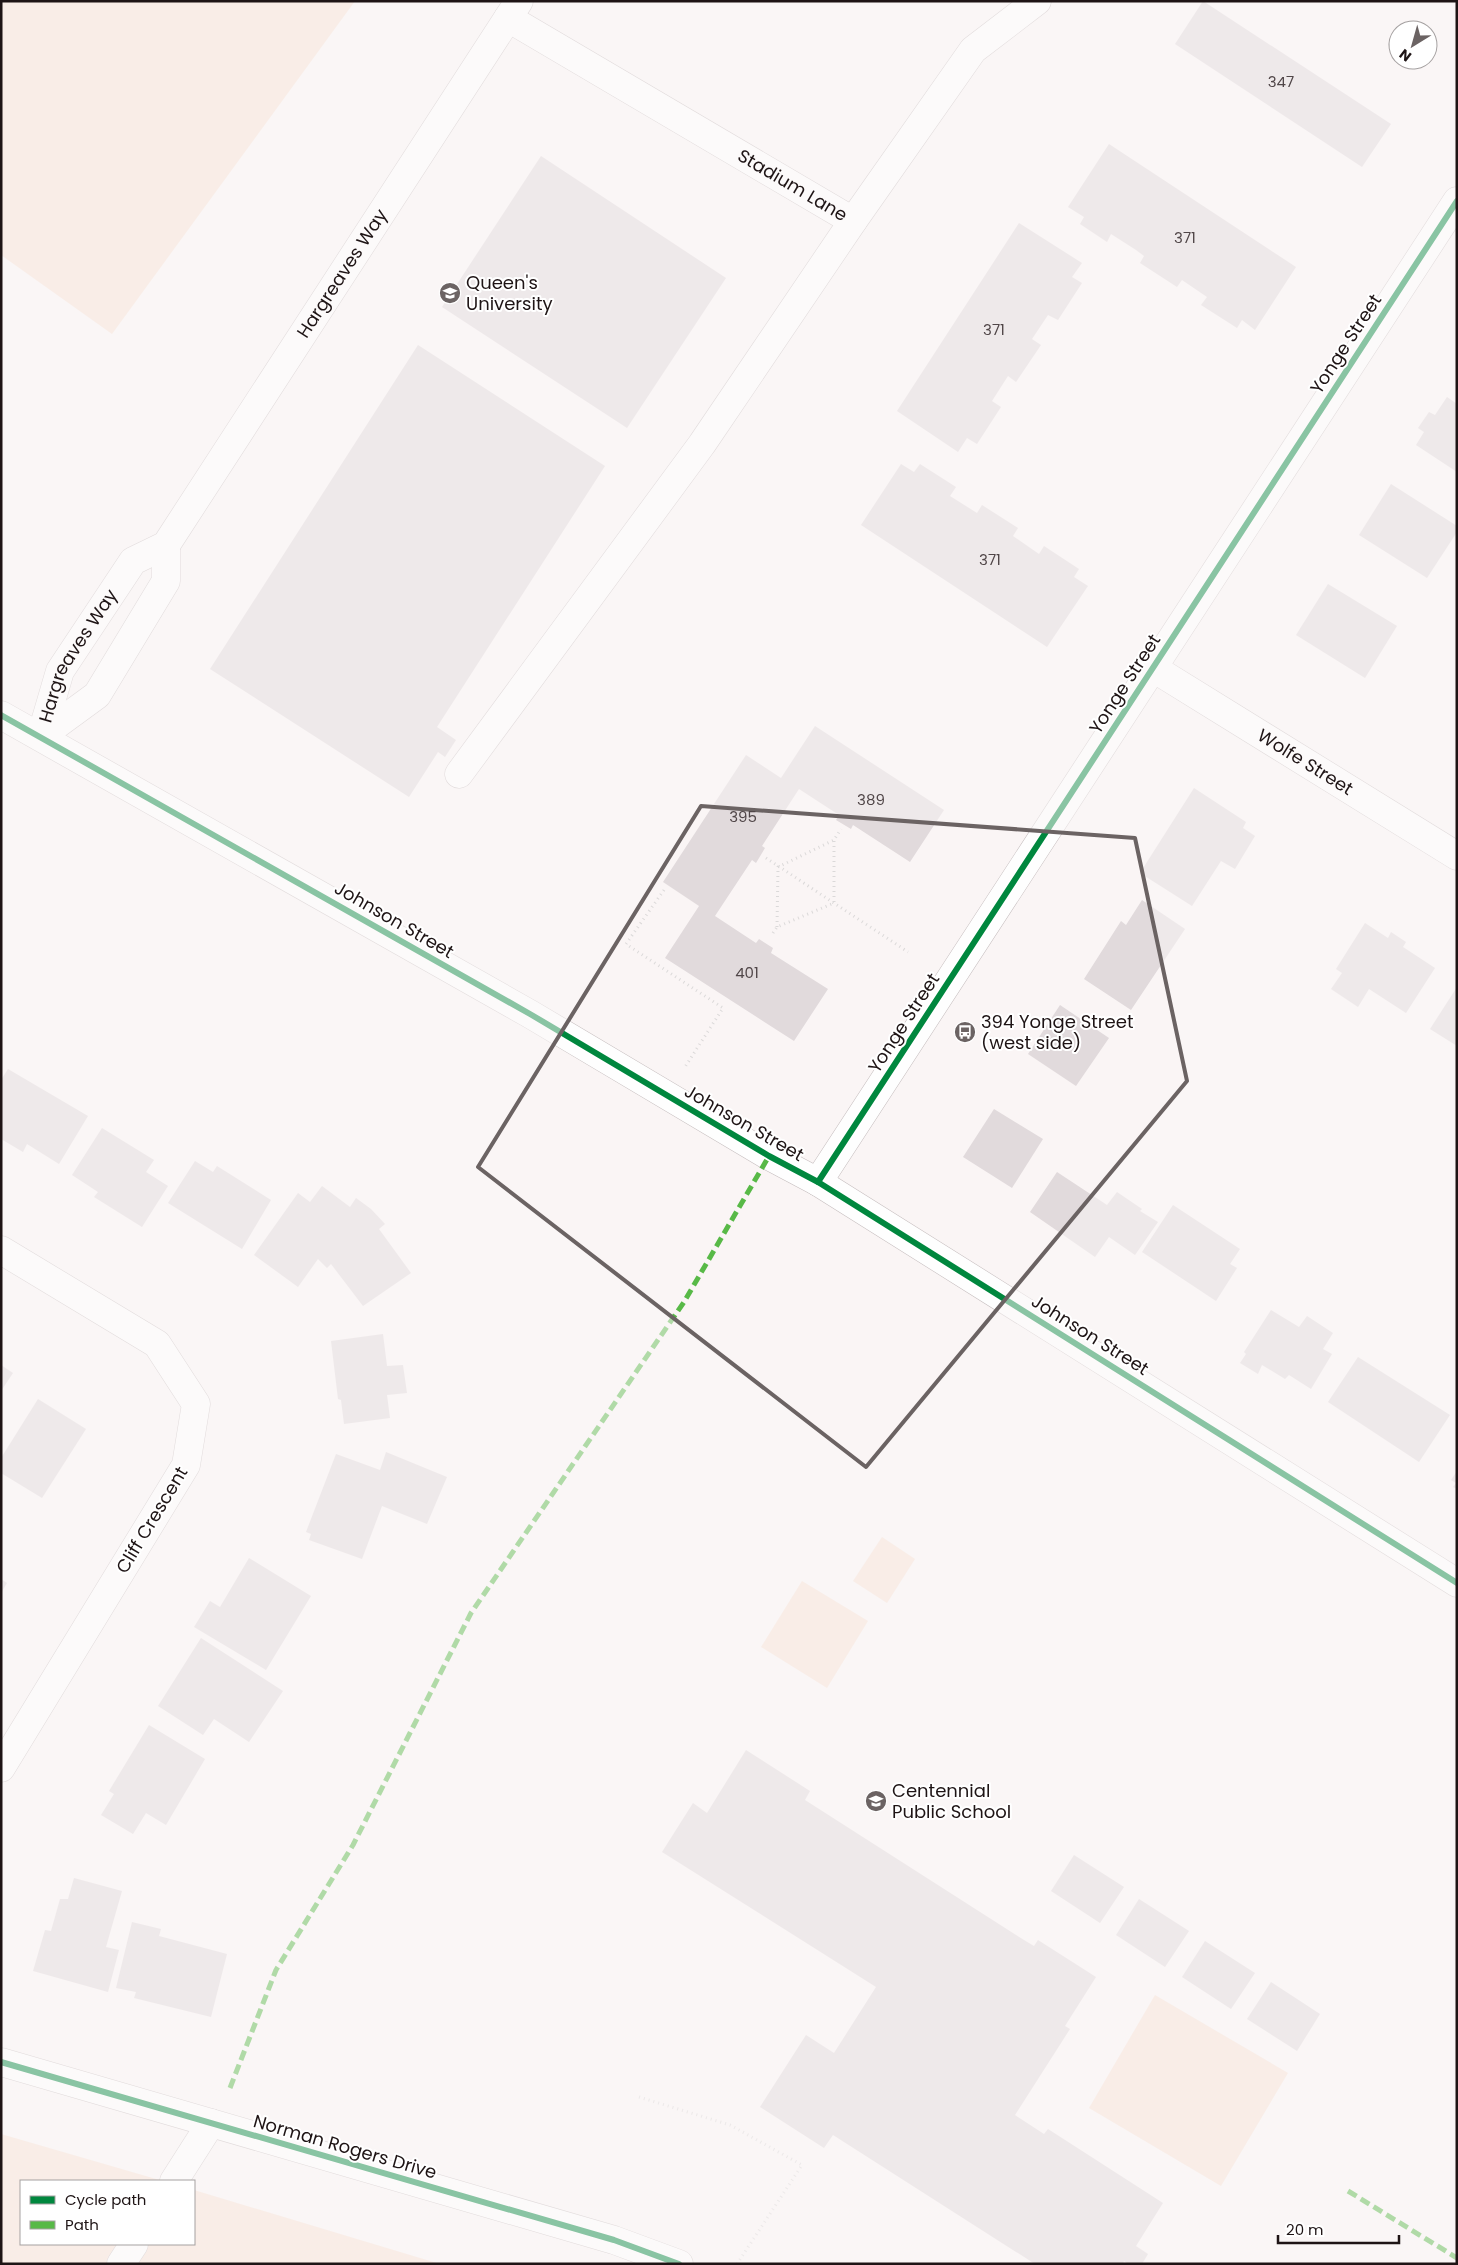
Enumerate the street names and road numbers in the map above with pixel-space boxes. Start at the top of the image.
street label: Stadium Lane [733,143,852,227]
street label: Hargreaves Way [291,204,393,343]
street label: Yonge Street [1304,289,1387,399]
street label: Hargreaves Way [33,584,123,725]
street label: Yonge Street [1083,629,1166,739]
street label: Wolfe Street [1253,723,1358,801]
street label: Johnson Street [330,875,459,964]
street label: Yonge Street [862,968,945,1078]
street label: Johnson Street [680,1078,809,1167]
street label: Johnson Street [1027,1288,1154,1381]
street label: Cliff Crescent [110,1462,193,1578]
street label: Norman Rogers Drive [250,2108,440,2185]

